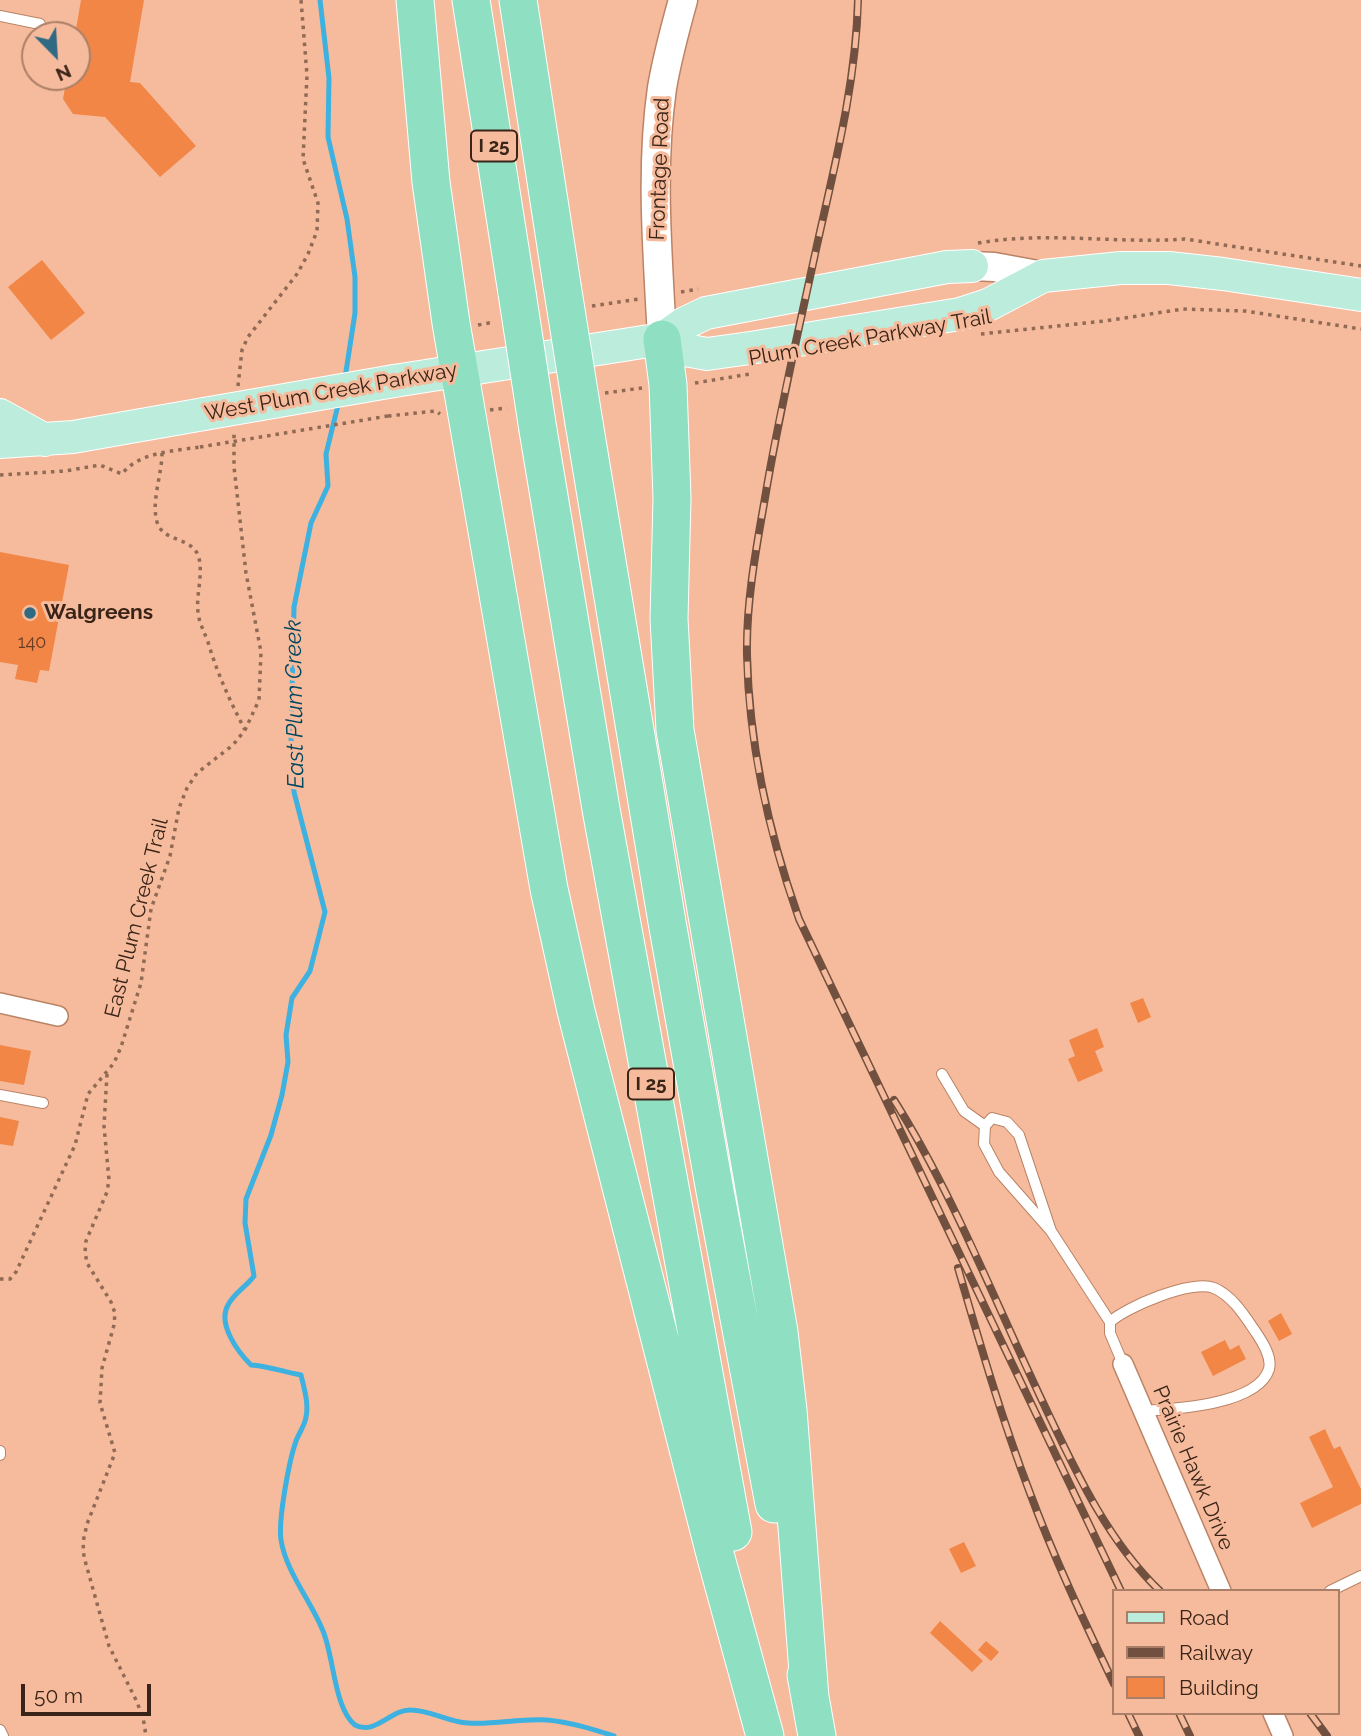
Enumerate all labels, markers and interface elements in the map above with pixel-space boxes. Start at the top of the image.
north arrow [21,21,91,91]
text: N [53,60,75,86]
street label: Frontage Road [645,97,675,241]
road number: I 25 [471,130,517,162]
street label: Plum Creek Parkway Trail [747,304,993,372]
street label: West Plum Creek Parkway [203,357,459,427]
place label: Walgreens [44,600,153,626]
marker: Walgreens [22,605,38,621]
water label: East Plum Creek [280,619,310,789]
house number: 140 [18,632,46,654]
street label: East Plum Creek Trail [100,815,174,1021]
road number: I 25 [628,1068,674,1100]
street label: Prairie Hawk Drive [1147,1382,1239,1554]
legend [1112,1589,1340,1715]
text: Road [1179,1605,1229,1630]
text: Railway [1179,1640,1253,1665]
scale bar [24,1670,154,1714]
text: Building [1179,1675,1259,1700]
text: 50 m [34,1683,83,1708]

